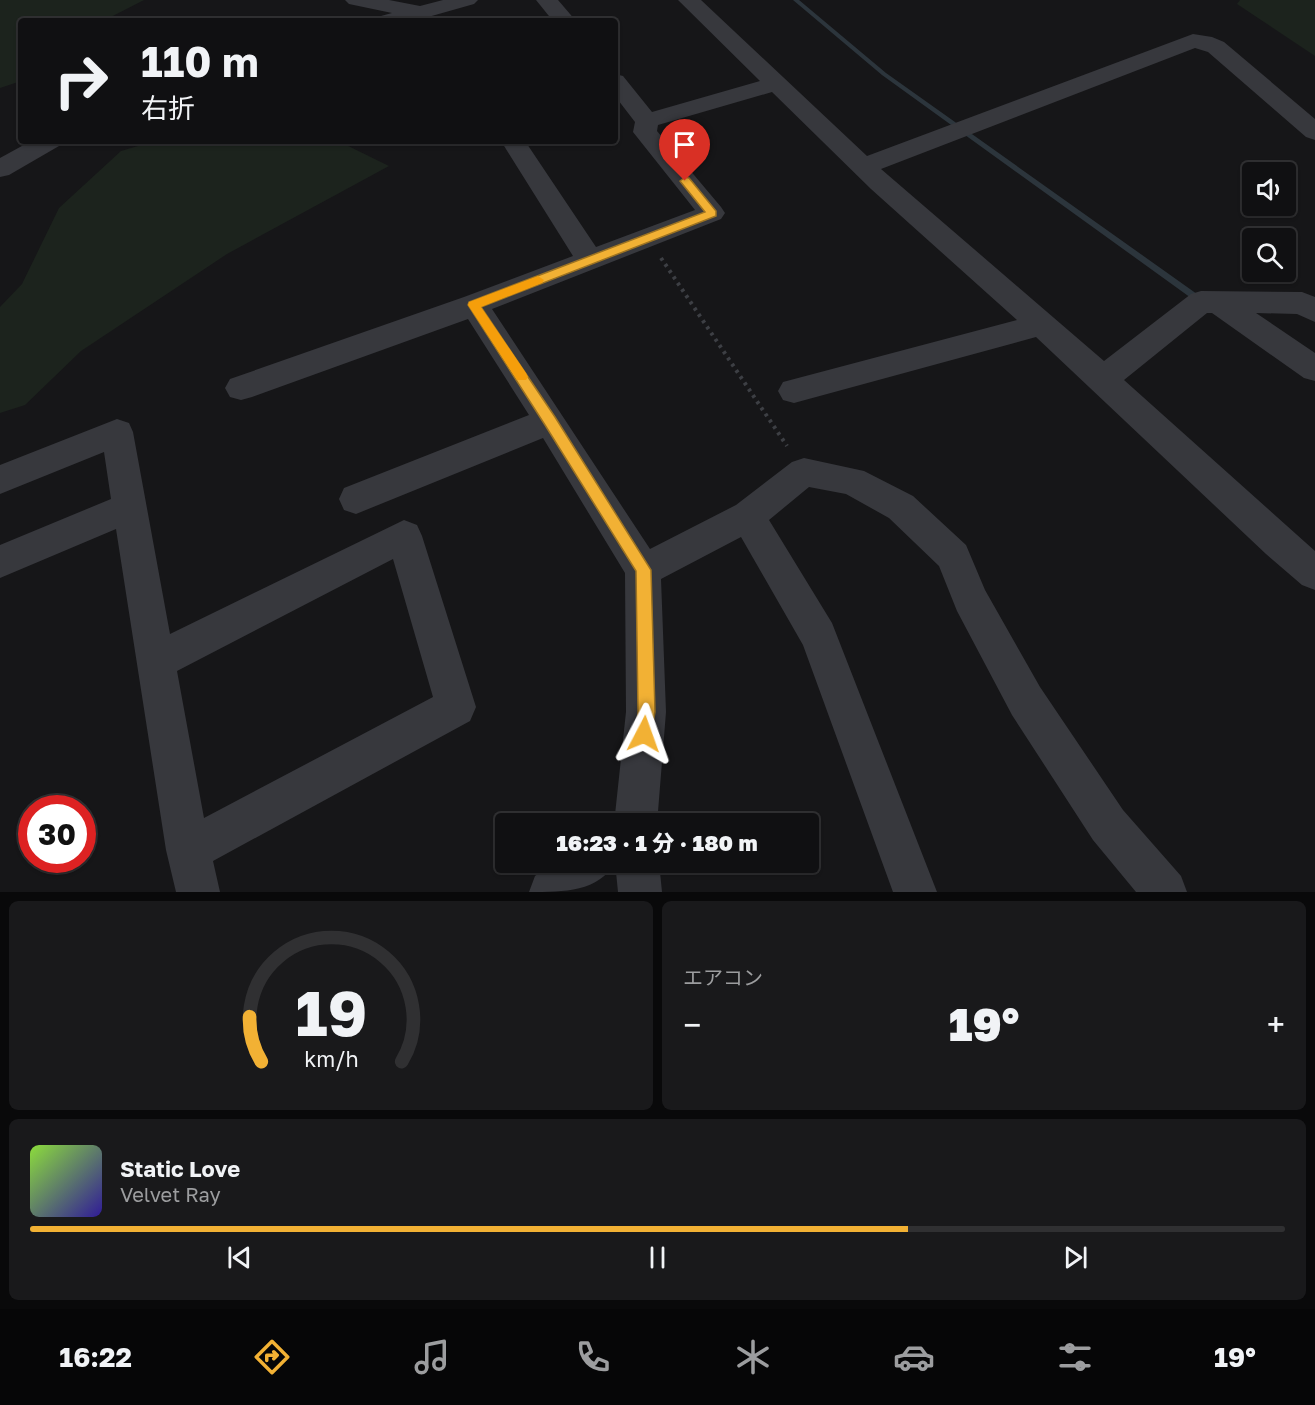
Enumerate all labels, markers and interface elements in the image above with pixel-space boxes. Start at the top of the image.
text: 110 m [141,36,259,86]
icon: right [42,42,120,120]
text: 右折 [141,92,195,124]
pin [659,119,710,181]
icon: arrive [668,128,701,161]
map controls [1242,162,1296,282]
button: sound [1242,162,1296,216]
button: search [1242,228,1296,282]
position arrow [612,702,676,766]
speed limit sign: 30 [18,795,96,873]
text: 16:23 · 1 分 · 180 m [556,829,758,856]
text: エアコン [683,965,763,989]
text: 19 [295,975,367,1050]
text: 19° [949,997,1019,1051]
text: − [683,1005,701,1044]
text: + [1267,1005,1285,1044]
text: km/h [304,1047,358,1073]
text: Static Love [120,1155,240,1182]
text: Velvet Ray [120,1182,221,1206]
icon: previous [223,1241,256,1274]
icon: pause [641,1241,674,1274]
icon: next [1059,1241,1092,1274]
icon: directions [251,1336,293,1378]
icon: music [411,1336,453,1378]
icon: phone [572,1336,614,1378]
icon: climate [732,1336,774,1378]
icon: car [893,1336,935,1378]
icon: filters [1054,1336,1096,1378]
text: 16:22 [59,1341,132,1373]
text: 19° [1214,1341,1256,1373]

